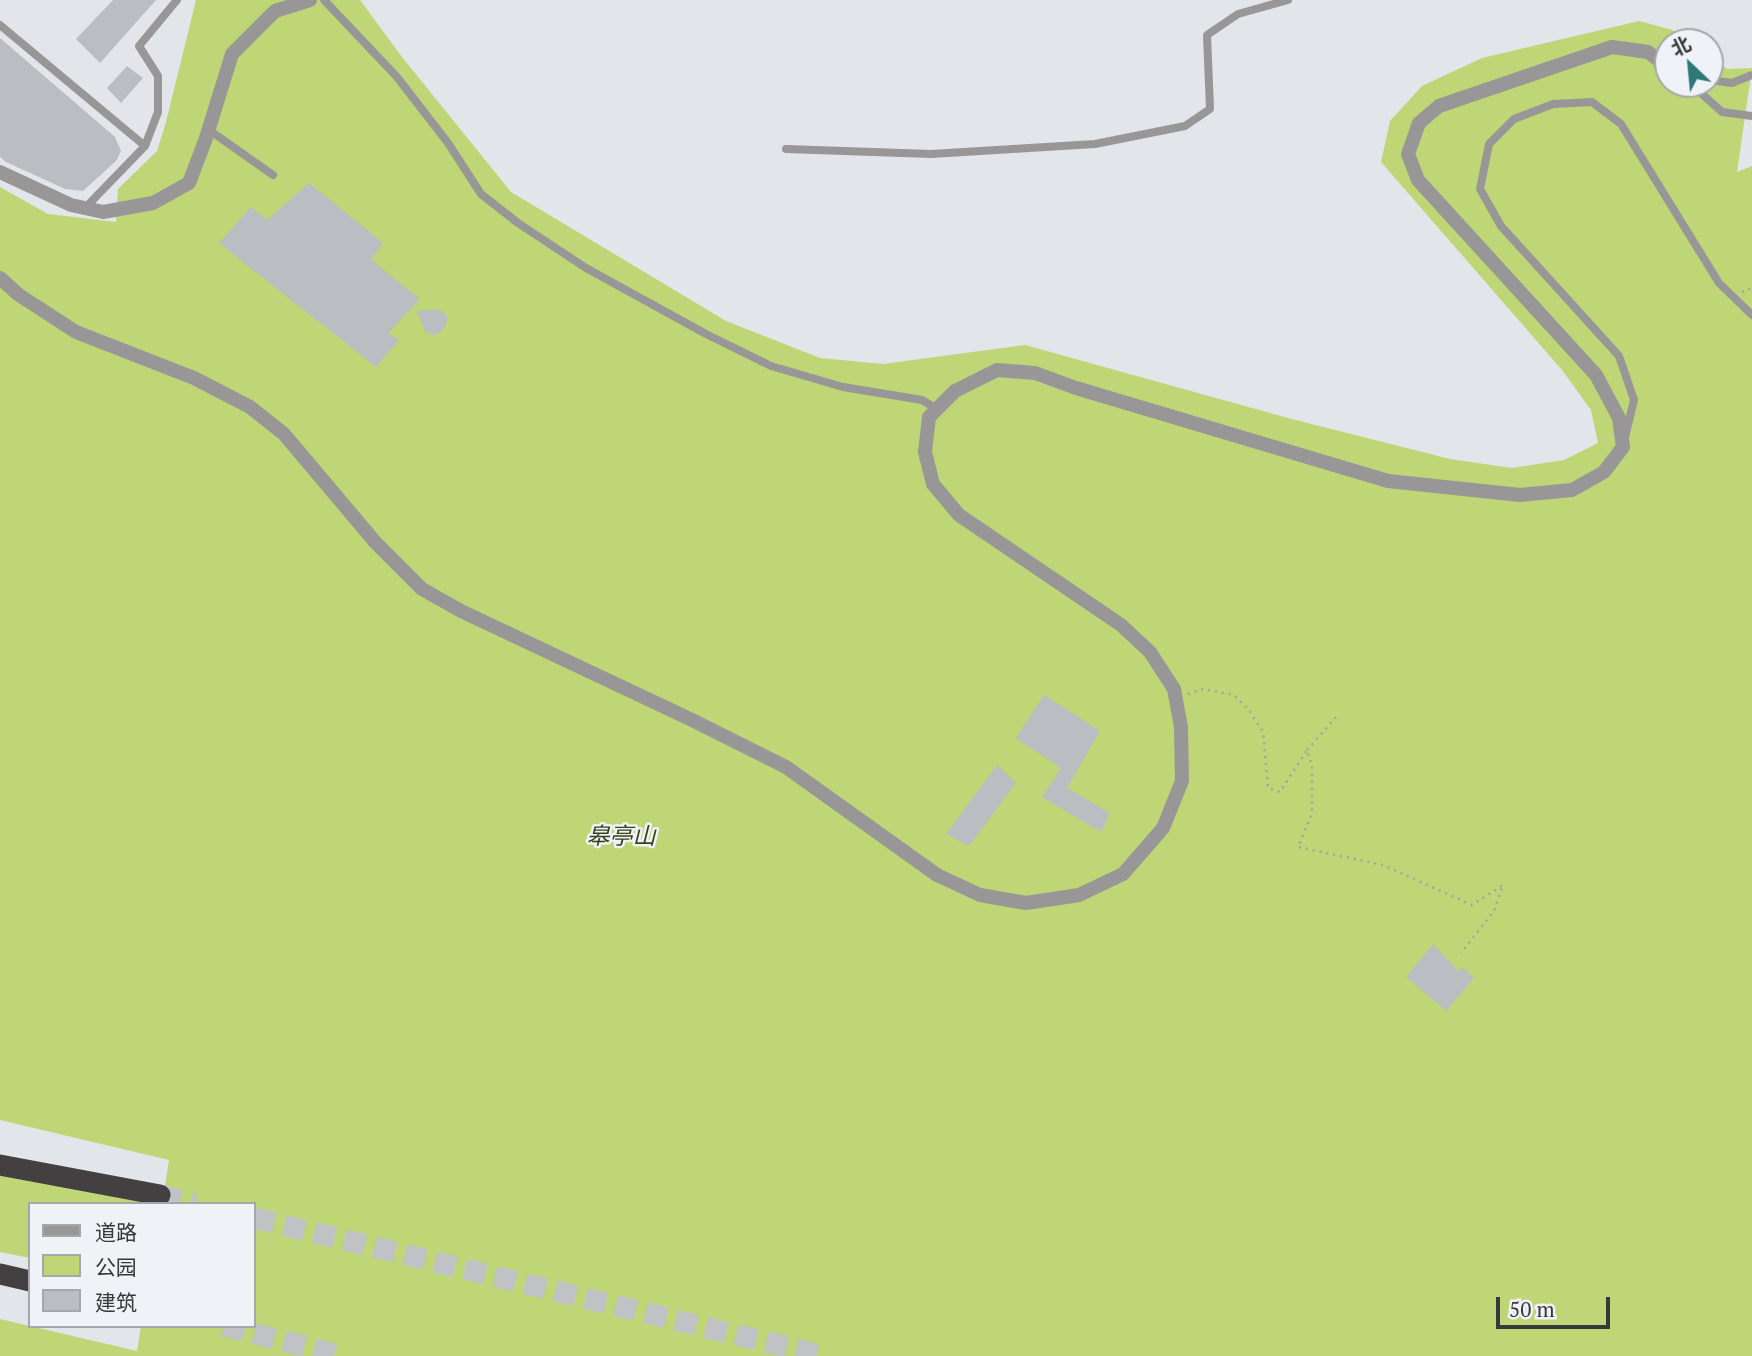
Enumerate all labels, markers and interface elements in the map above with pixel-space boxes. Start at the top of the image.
north arrow [1654,28,1724,98]
text: 北 [1666,30,1694,61]
park label: 皋亭山 [587,823,655,851]
legend [28,1202,256,1328]
text: 道路 [95,1218,137,1246]
text: 公园 [95,1253,137,1281]
scale bar [1500,1282,1614,1326]
text: 建筑 [95,1288,137,1316]
text: 50 m [1509,1295,1555,1323]

